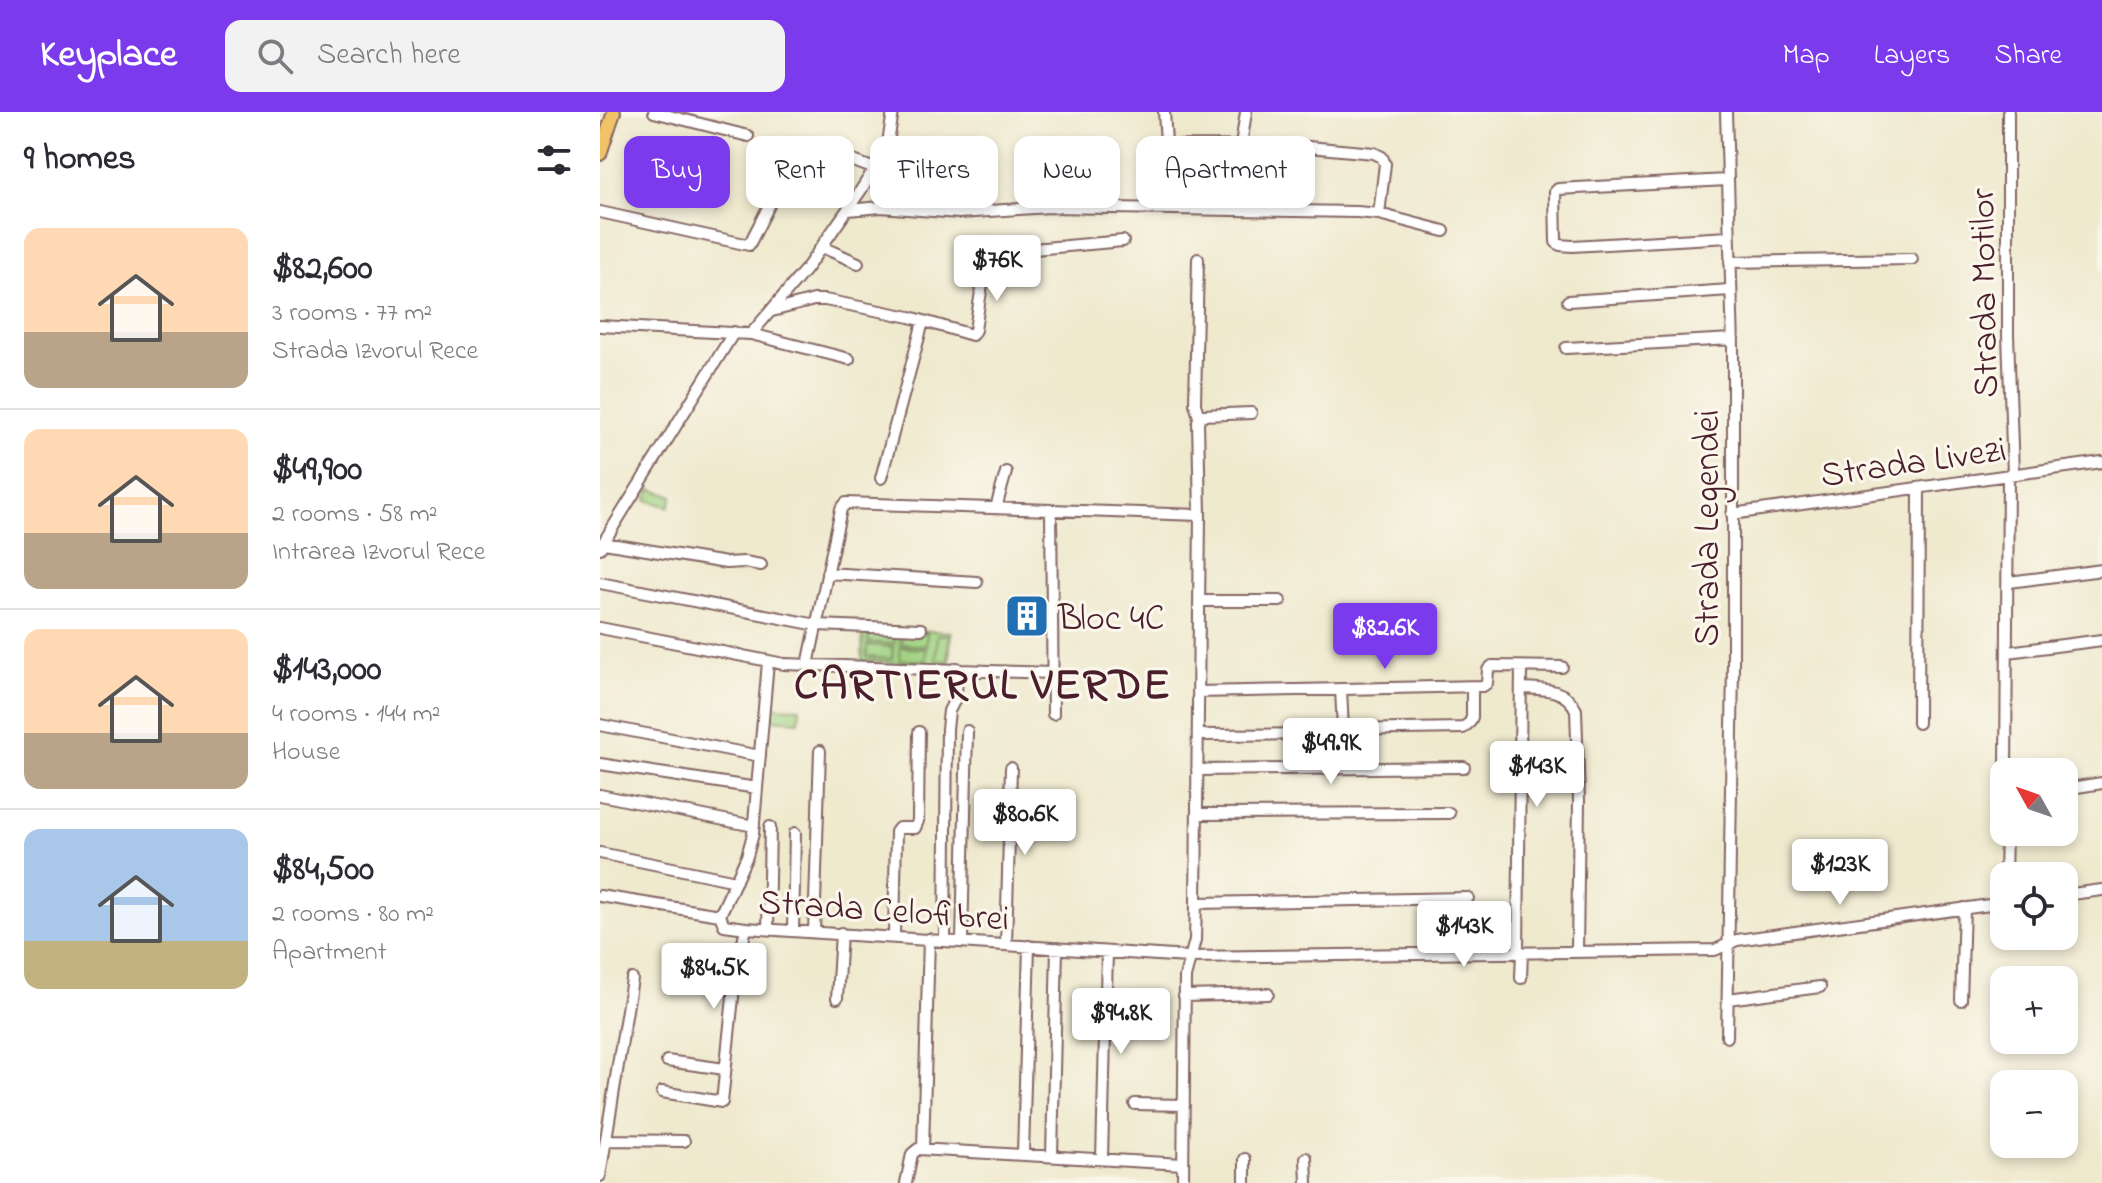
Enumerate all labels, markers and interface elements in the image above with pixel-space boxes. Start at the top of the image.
search box [225,20,785,92]
text: Keyplace [40,28,177,84]
icon: search [253,34,297,78]
text: Search here [317,34,461,78]
text: Map [1782,36,1830,77]
text: Layers [1874,36,1950,77]
text: Share [1994,36,2062,77]
text: 9 homes [24,135,136,185]
chip: Buy [624,136,730,208]
chip: Rent [746,136,854,208]
chip: Filters [870,136,998,208]
chip: New [1014,136,1120,208]
chip: Apartment [1136,136,1315,208]
icon: filters [532,138,576,182]
street label: Strada Motilor [1958,187,2015,398]
pin: $76K [950,235,1044,303]
text: $76K [972,242,1022,280]
text: $82,600 [272,245,372,295]
icon: home [88,260,184,356]
text: 3 rooms · 77 m² [272,295,432,333]
text: Strada Izvorul Rece [272,333,478,371]
street label: Strada Legendei [1683,410,1736,646]
street label: Strada Livezi [1817,425,2010,504]
text: $49,900 [272,446,362,496]
icon: home [88,461,184,557]
text: 2 rooms · 58 m² [272,496,438,534]
text: Intrarea Izvorul Rece [272,534,486,572]
building icon: Bloc 4C [1003,592,1051,640]
place label: Bloc 4C [1057,594,1164,647]
pin: $82.6K [1320,603,1450,671]
text: $82.6K [1351,610,1419,648]
text: $143,000 [272,646,381,696]
district label: CARTIERUL VERDE [794,655,1172,719]
icon: home [88,661,184,757]
text: 4 rooms · 144 m² [272,696,440,734]
pin: $49.9K [1266,718,1396,786]
text: $49.9K [1301,725,1361,763]
text: House [272,734,340,772]
pin: $143K [1481,741,1593,809]
text: $143K [1508,748,1566,786]
north arrow [1990,758,2078,846]
map controls [1990,758,2078,1158]
pin: $80.6K [960,789,1090,857]
text: $80.6K [992,796,1058,834]
pin: $123K [1784,839,1896,907]
text: $84,500 [272,846,374,896]
text: $123K [1810,846,1870,884]
icon: home [88,861,184,957]
button: locate [1990,862,2078,950]
street label: Strada Celofibrei [757,877,1011,948]
text: 2 rooms · 80 m² [272,896,434,934]
pin: $143K [1408,901,1520,969]
text: $143K [1435,908,1493,946]
text: Apartment [272,934,386,972]
pin: $84.5K [649,943,779,1011]
text: $84.5K [680,950,748,988]
button: + [1990,966,2078,1054]
pin: $94.8K [1056,988,1186,1056]
text: $94.8K [1090,995,1152,1033]
button: − [1990,1070,2078,1158]

